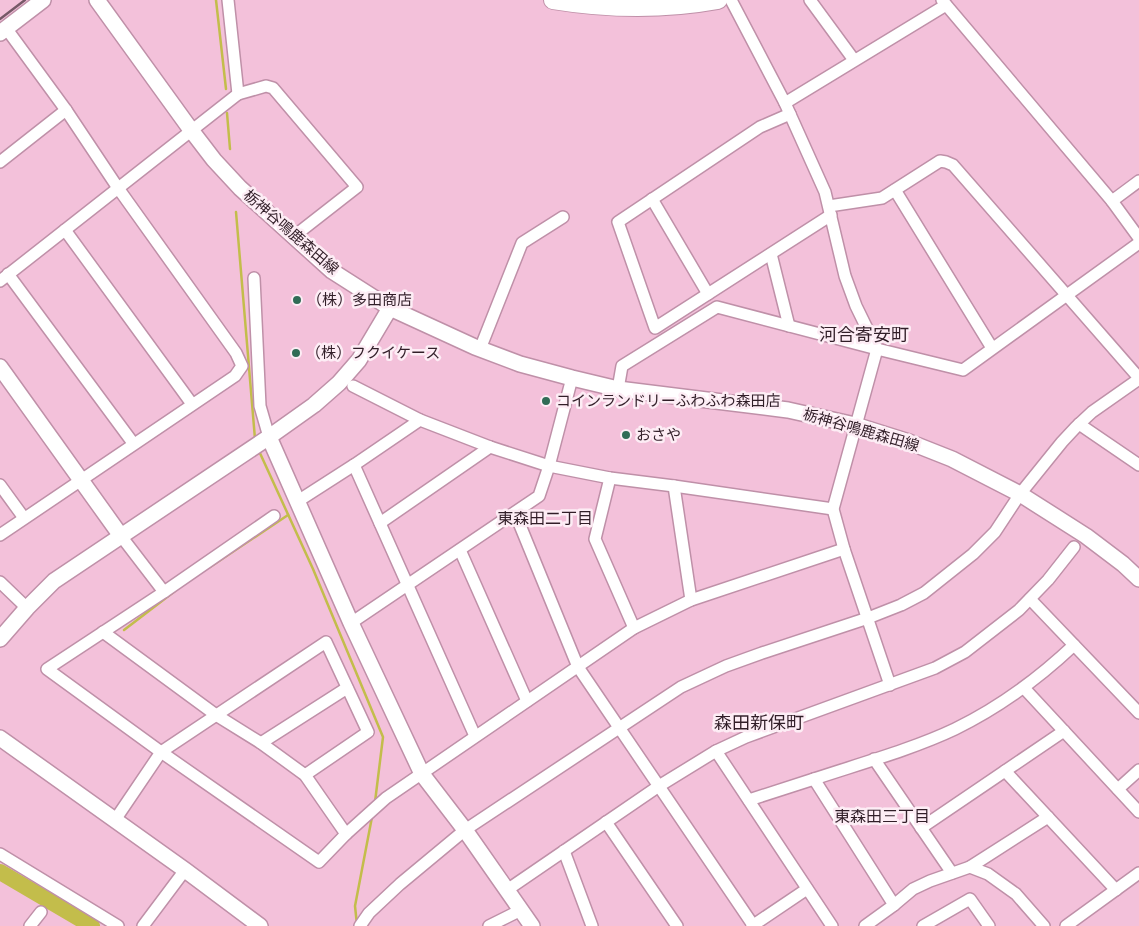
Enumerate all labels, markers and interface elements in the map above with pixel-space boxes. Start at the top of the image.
street label: 栃神谷鳴鹿森田線 [240,186,342,278]
place label: （株）多田商店 [307,291,412,309]
marker: （株）多田商店 [291,294,303,306]
district label: 河合寄安町 [819,324,909,346]
place label: （株）フクイケース [306,344,440,362]
marker: （株）フクイケース [290,347,302,359]
place label: コインランドリーふわふわ森田店 [556,392,780,410]
marker: コインランドリーふわふわ森田店 [540,395,552,407]
street label: 栃神谷鳴鹿森田線 [801,405,921,455]
place label: おさや [636,426,681,444]
marker: おさや [620,429,632,441]
district label: 東森田二丁目 [497,509,593,528]
district label: 森田新保町 [714,712,804,734]
district label: 東森田三丁目 [834,807,930,826]

